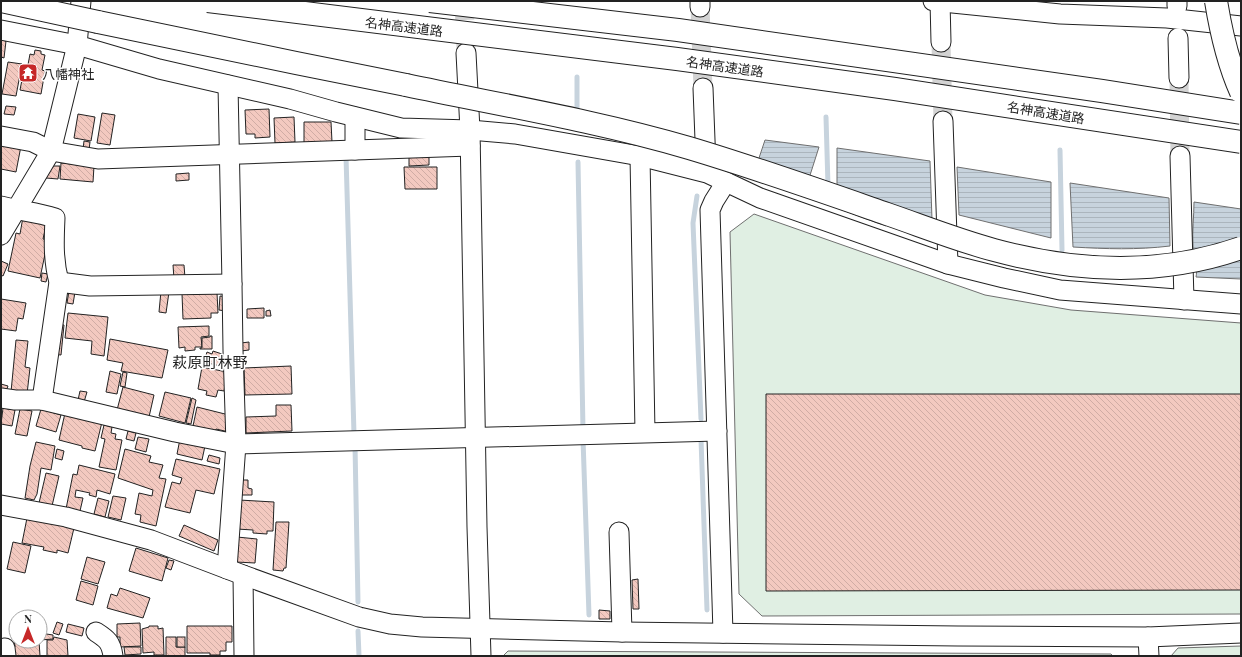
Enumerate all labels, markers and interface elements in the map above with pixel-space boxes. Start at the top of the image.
street label: 名神高速道路 [364,13,444,39]
street label: 名神高速道路 [685,52,765,80]
temple icon: 八幡神社 [17,62,39,84]
place label: 八幡神社 [42,65,94,82]
street label: 名神高速道路 [1006,98,1086,126]
district label: 萩原町林野 [172,352,248,372]
north arrow [8,609,48,649]
text: N [24,611,32,626]

